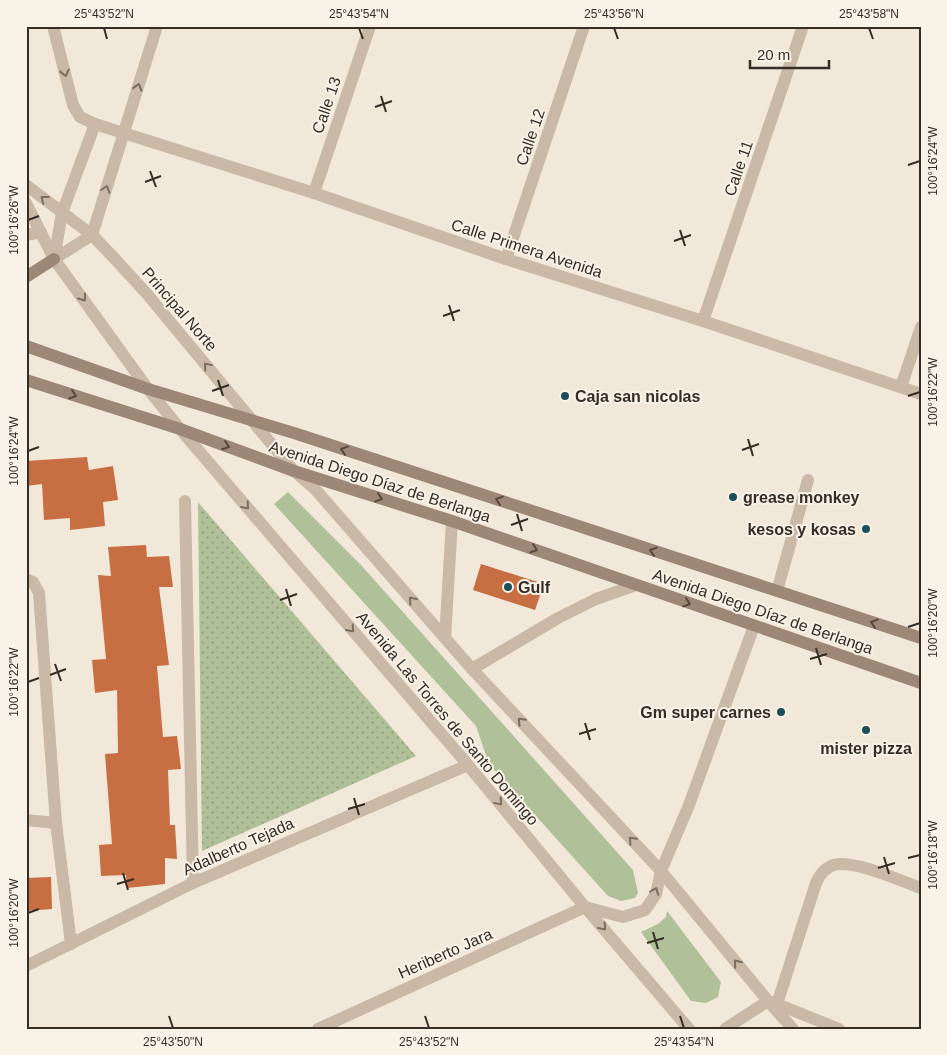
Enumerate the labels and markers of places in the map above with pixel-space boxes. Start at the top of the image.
place label: Caja san nicolas [575,388,700,405]
marker: Caja san nicolas [559,390,571,402]
place label: grease monkey [743,489,860,506]
marker: grease monkey [727,491,739,503]
place label: kesos y kosas [747,521,856,538]
marker: kesos y kosas [860,523,872,535]
place label: Gulf [518,579,551,596]
marker: Gulf [502,581,514,593]
place label: Gm super carnes [640,704,771,721]
marker: Gm super carnes [775,706,787,718]
marker: mister pizza [860,724,872,736]
place label: mister pizza [820,740,912,757]

